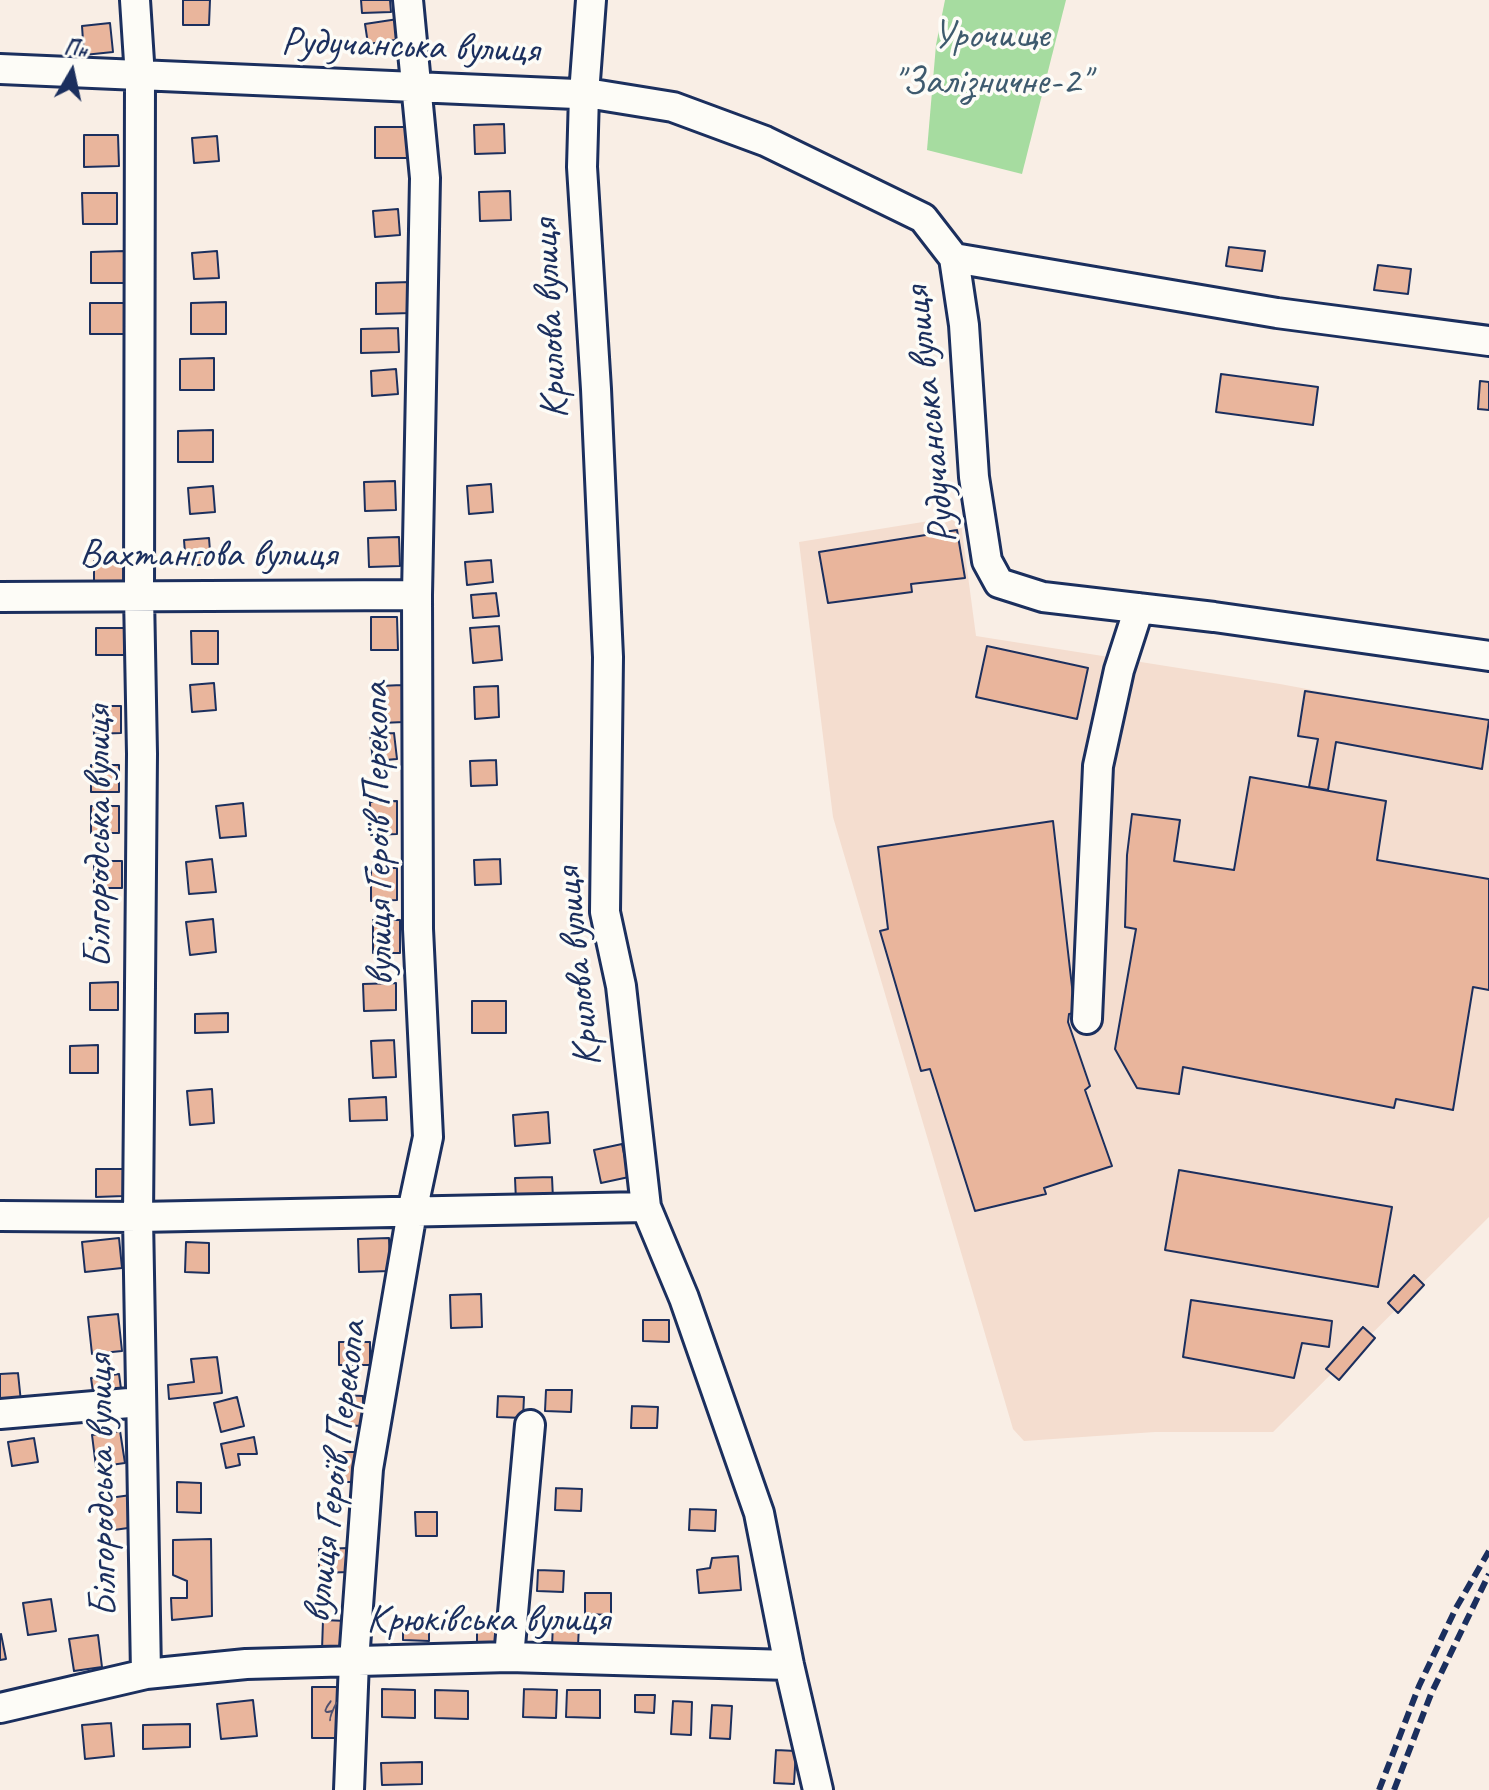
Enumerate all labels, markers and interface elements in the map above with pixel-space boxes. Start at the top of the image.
park label: Урочище "Залізничне-2" [893,13,1089,107]
street label: Рудучанська вулиця [280,19,540,75]
north arrow [32,32,112,112]
text: Пн [62,33,89,64]
street label: Крилова вулиця [522,218,580,420]
street label: Рудучанська вулиця [894,284,968,546]
street label: Вахтангова вулиця [79,532,337,580]
street label: вулиця Героїв Перекопа [352,682,406,986]
street label: Білгородська вулиця [76,706,124,968]
street label: Крилова вулиця [545,865,613,1069]
street label: вулиця Героїв Перекопа [294,1318,378,1626]
street label: Білгородська вулиця [77,1354,129,1618]
street label: Крюківська вулиця [367,1597,609,1645]
house number: 4 [318,1690,334,1734]

